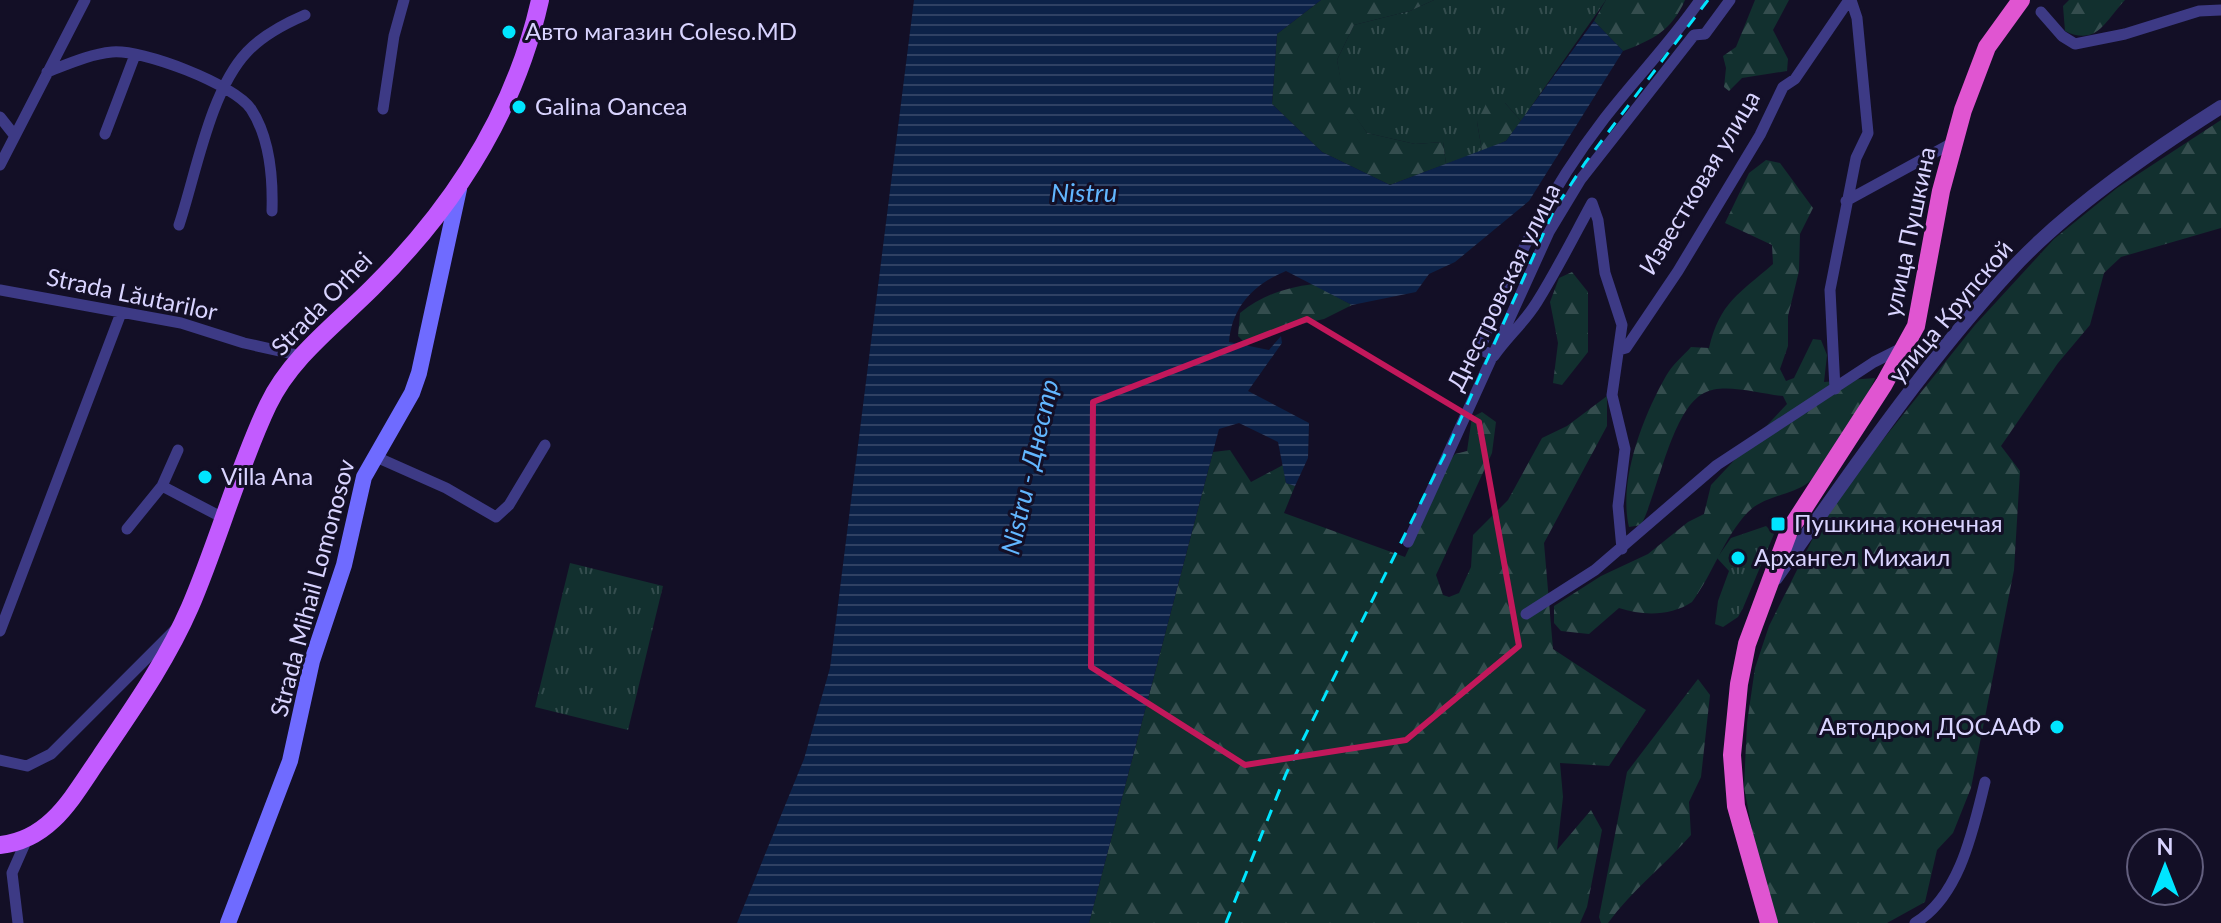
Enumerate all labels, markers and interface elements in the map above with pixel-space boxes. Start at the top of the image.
place label: Авто магазин Coleso.MD [525,16,797,45]
marker: Авто магазин Coleso.MD [500,23,518,41]
street label: Известковая улица [1632,85,1765,280]
place label: Galina Oancea [535,91,687,120]
marker: Galina Oancea [510,98,528,116]
street label: улица Пушкина [1876,144,1941,319]
water label: Nistru [1051,176,1117,208]
street label: Днестровская улица [1440,178,1565,395]
street label: улица Крупской [1882,234,2018,388]
street label: Strada Orhei [264,245,377,361]
street label: Strada Lăutarilor [44,261,221,326]
water label: Nistru - Днестр [993,376,1065,557]
street label: Strada Mihail Lomonosov [263,455,360,719]
place label: Villa Ana [221,461,313,490]
marker: Villa Ana [196,468,214,486]
place label: Пушкина конечная [1794,508,2003,537]
marker: Пушкина конечная [1769,515,1787,533]
place label: Архангел Михаил [1754,542,1950,571]
marker: Архангел Михаил [1729,549,1747,567]
place label: Автодром ДОСААФ [1819,711,2041,740]
marker: Автодром ДОСААФ [2048,718,2066,736]
north arrow [2125,827,2205,907]
text: N [2157,833,2173,860]

